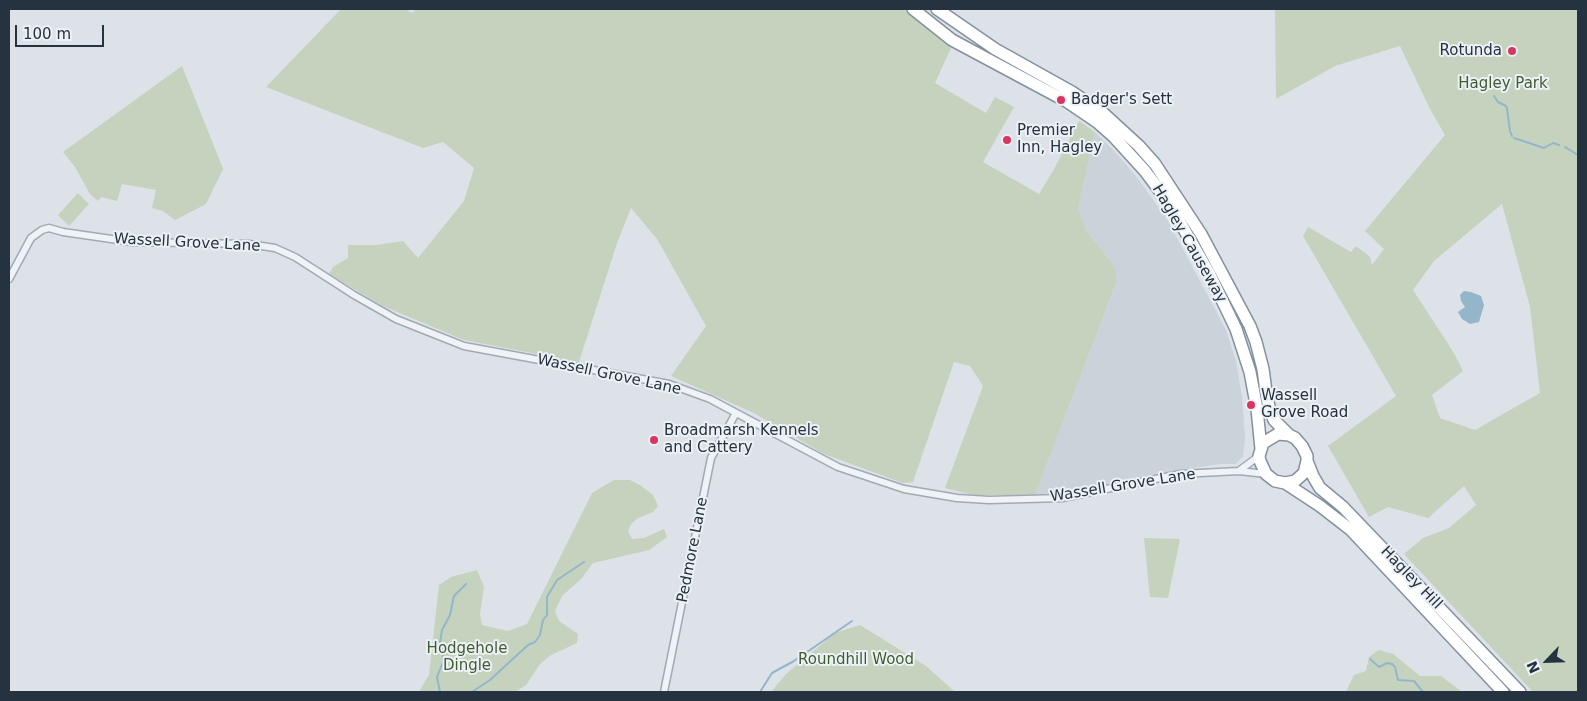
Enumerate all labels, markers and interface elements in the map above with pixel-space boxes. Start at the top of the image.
scale bar [18,15,106,47]
text: 100 m [23,25,71,43]
place label: Rotunda [1439,42,1502,60]
marker: Rotunda [1506,45,1518,57]
park label: Hagley Park [1458,75,1548,93]
place label: Badger's Sett [1071,91,1172,109]
marker: Badger's Sett [1055,94,1067,106]
place label: Premier Inn, Hagley [1017,122,1102,157]
marker: Premier Inn, Hagley [1001,134,1013,146]
street label: Hagley Causeway [1148,182,1230,306]
street label: Wassell Grove Lane [113,230,261,256]
street label: Wassell Grove Lane [535,351,683,399]
place label: Wassell Grove Road [1261,387,1348,422]
marker: Wassell Grove Road [1245,399,1257,411]
place label: Broadmarsh Kennels and Cattery [664,422,819,457]
marker: Broadmarsh Kennels and Cattery [648,434,660,446]
street label: Wassell Grove Lane [1049,466,1197,506]
street label: Pedmore Lane [674,496,712,604]
street label: Hagley Hill [1376,543,1446,613]
north arrow [1522,636,1572,686]
park label: Hodgehole Dingle [427,640,507,675]
park label: Roundhill Wood [798,651,914,669]
text: N [1524,658,1543,676]

